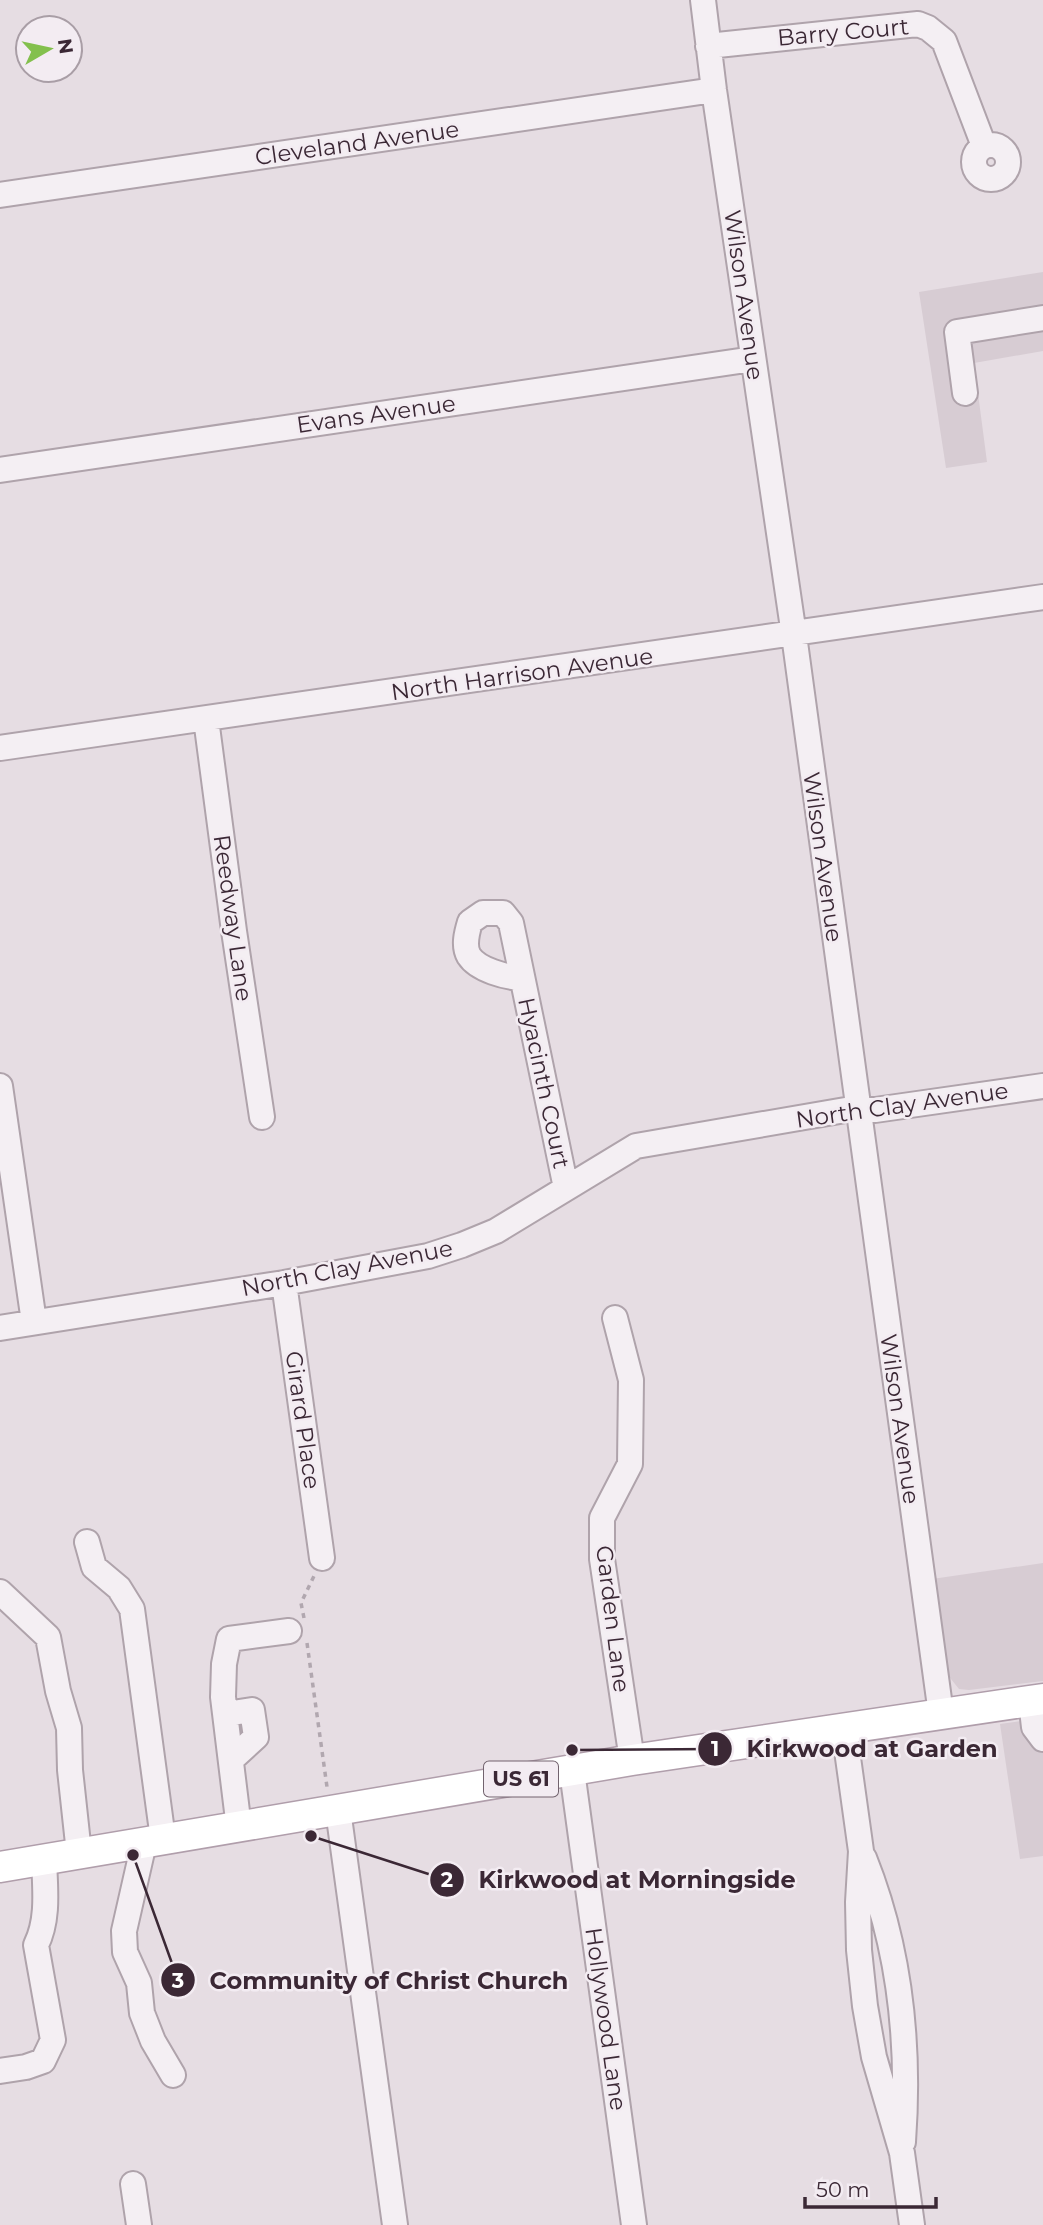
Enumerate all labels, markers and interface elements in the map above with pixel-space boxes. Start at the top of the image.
street label: Barry Court [776,12,910,52]
north arrow [14,14,84,84]
text: N [53,37,78,56]
street label: Cleveland Avenue [253,115,461,171]
street label: Wilson Avenue [718,208,770,382]
street label: Evans Avenue [295,389,457,439]
street label: North Harrison Avenue [389,642,655,706]
street label: Wilson Avenue [797,770,849,944]
street label: Reedway Lane [207,833,259,1003]
street label: Hyacinth Court [512,995,576,1171]
street label: North Clay Avenue [794,1076,1010,1134]
street label: North Clay Avenue [239,1234,455,1302]
street label: Wilson Avenue [874,1332,926,1506]
street label: Girard Place [279,1349,327,1491]
street label: Garden Lane [590,1544,636,1694]
callout: Kirkwood at Garden [698,1727,1012,1772]
text: Kirkwood at Garden [746,1734,998,1763]
text: 1 [711,1736,719,1761]
road number: US 61 [484,1762,558,1796]
callout: Kirkwood at Morningside [430,1857,810,1902]
text: Kirkwood at Morningside [478,1865,796,1894]
text: 2 [441,1867,453,1892]
street label: Hollywood Lane [579,1926,633,2112]
callout: Community of Christ Church [161,1958,582,2003]
text: Community of Christ Church [210,1966,568,1995]
text: 3 [171,1968,184,1993]
scale bar [805,2166,936,2210]
text: 50 m [816,2177,870,2202]

